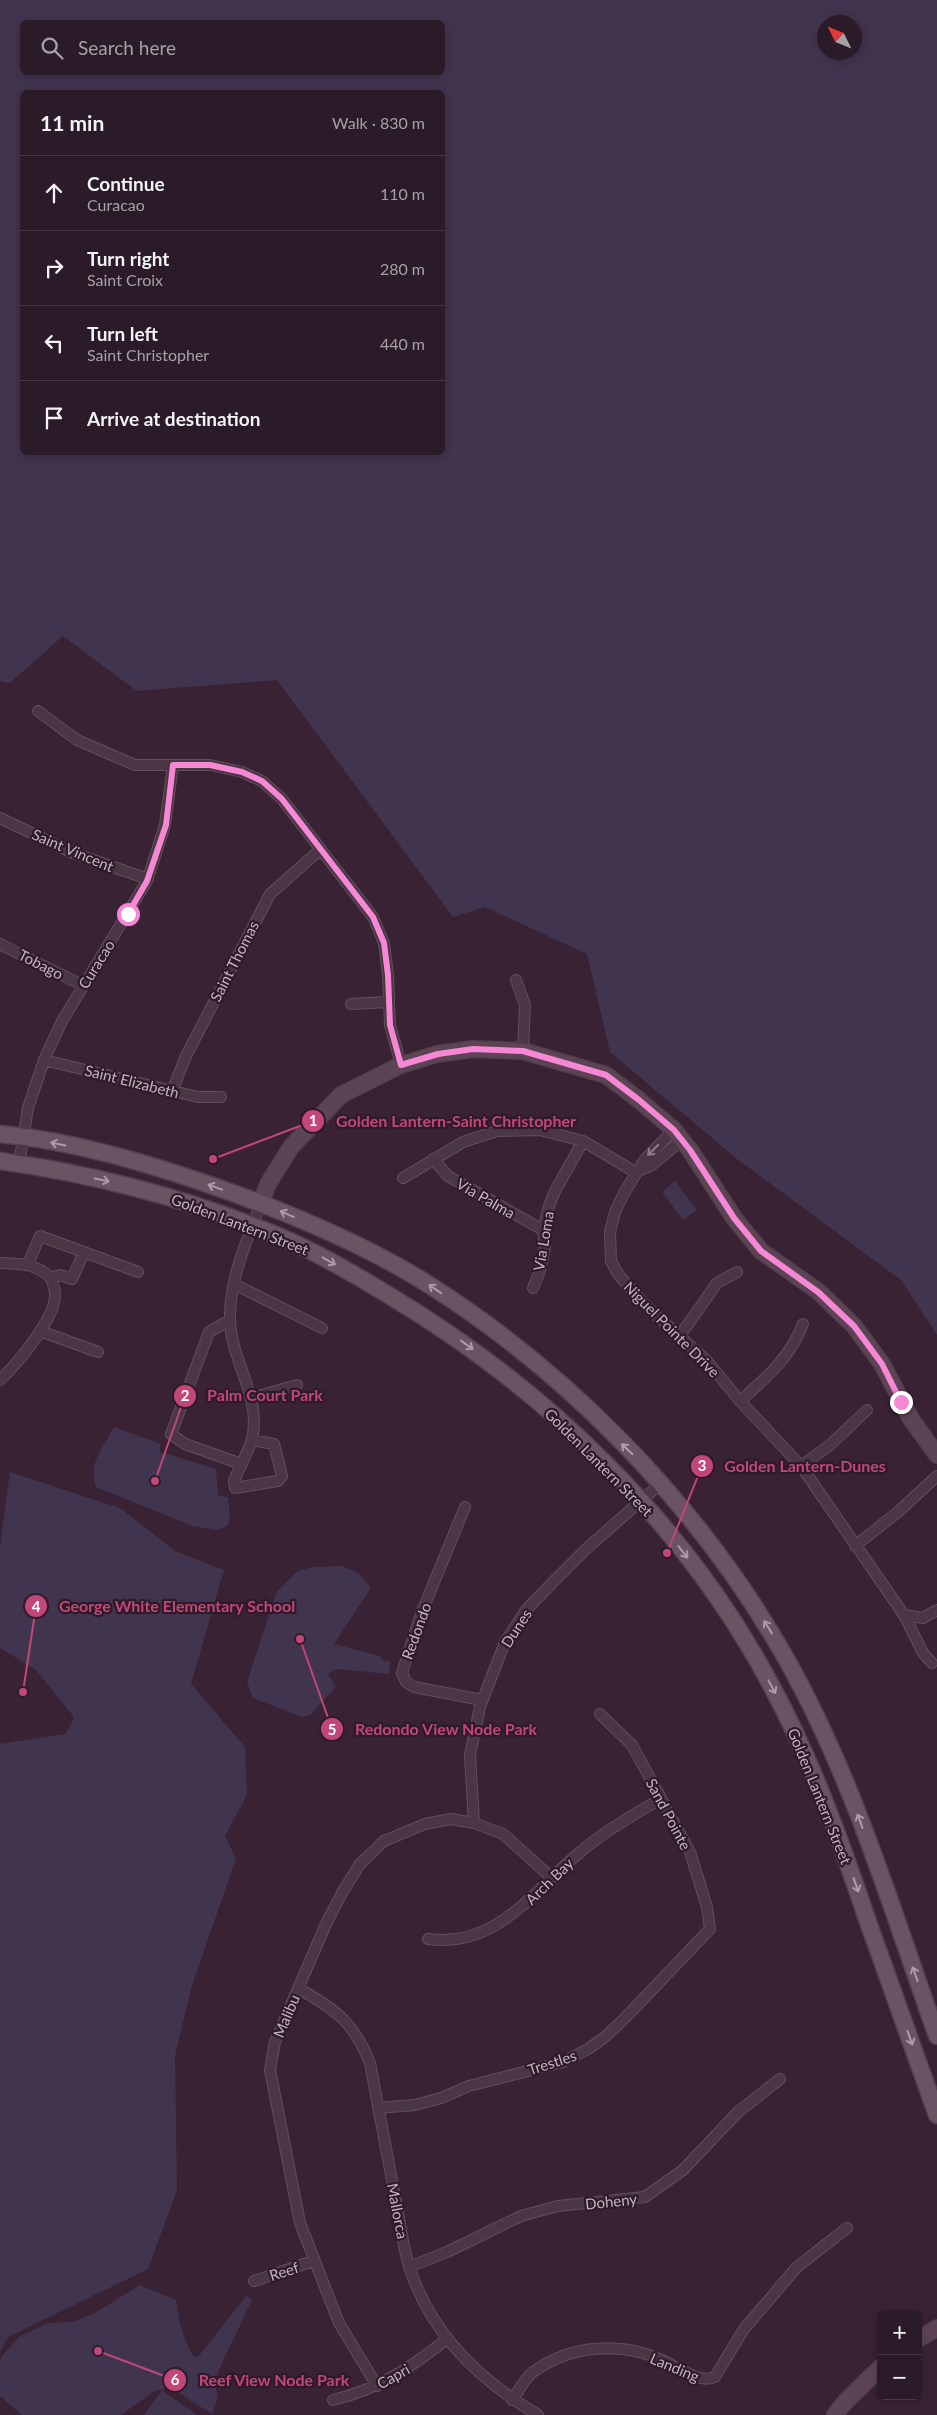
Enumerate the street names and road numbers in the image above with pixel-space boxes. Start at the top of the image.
street label: Saint Vincent [30,825,117,875]
street label: Saint Thomas [206,918,262,1004]
street label: Curacao [74,936,118,992]
street label: Tobago [16,945,66,983]
street label: Saint Elizabeth [83,1061,181,1101]
street label: Via Palma [454,1174,518,1222]
street label: Golden Lantern Street [169,1190,312,1259]
street label: Via Loma [529,1210,557,1272]
street label: Niguel Pointe Drive [620,1277,724,1381]
street label: Golden Lantern Street [541,1404,657,1520]
street label: Redondo [397,1600,435,1662]
street label: Dunes [497,1605,535,1651]
street label: Golden Lantern Street [784,1725,856,1867]
street label: Sand Pointe [643,1775,695,1853]
street label: Arch Bay [521,1854,577,1908]
street label: Malibu [269,1992,303,2040]
street label: Trestles [525,2046,579,2078]
street label: Mallorca [384,2182,412,2240]
street label: Doheny [584,2189,638,2213]
street label: Reef [267,2258,302,2284]
street label: Landing [648,2349,702,2385]
street label: Capri [373,2360,413,2392]

